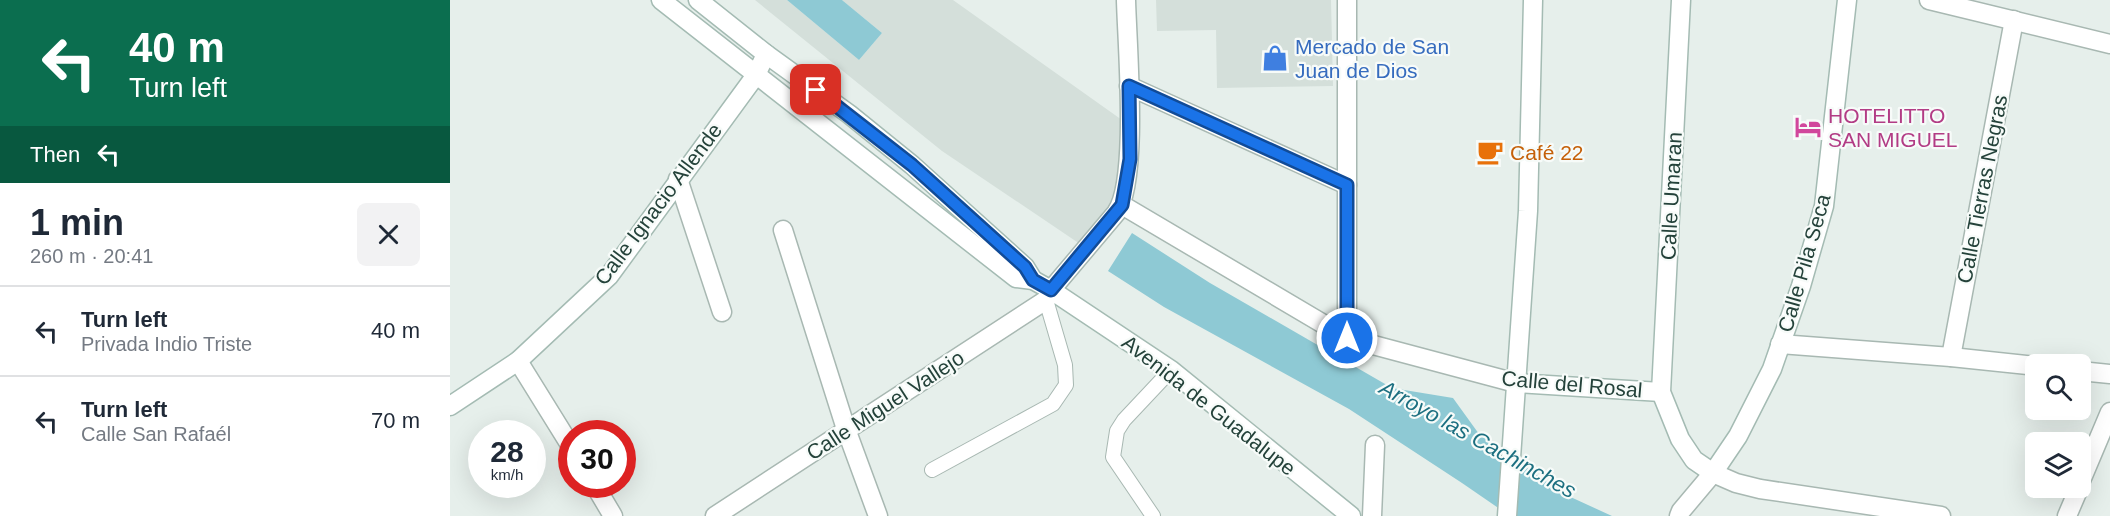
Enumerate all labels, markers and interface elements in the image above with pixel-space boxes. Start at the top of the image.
icon: left [30,24,108,102]
text: 40 m [129,24,225,71]
place label: Mercado de San Juan de Dios [1295,35,1449,82]
shop icon: Mercado de San Juan de Dios [1260,43,1290,73]
pin [790,64,841,115]
text: Turn left [129,73,227,103]
icon: arrive [799,73,832,106]
street label: Calle Tierras Negras [1952,93,2012,285]
place label: HOTELITTO SAN MIGUEL [1828,104,1958,151]
hotel icon: HOTELITTO SAN MIGUEL [1793,112,1823,142]
street label: Calle Ignacio Allende [590,119,726,289]
street label: Calle Umaran [1656,131,1686,261]
cafe icon: Café 22 [1475,137,1505,167]
icon: left [92,138,125,171]
place label: Café 22 [1510,141,1584,164]
text: Then [30,142,80,167]
street label: Calle Pila Seca [1773,191,1835,335]
text: 1 min [30,202,124,243]
button: close [357,203,420,266]
text: 260 m · 20:41 [30,245,153,267]
position arrow [1315,306,1379,370]
text: Turn left [81,307,167,332]
icon: left [30,315,63,348]
text: 40 m [371,318,420,343]
street label: Avenida de Guadalupe [1118,330,1300,480]
text: Privada Indio Triste [81,333,252,355]
street label: Calle Miguel Vallejo [802,346,968,464]
map controls [2025,354,2091,498]
button: search [2025,354,2091,420]
street label: Calle del Rosal [1501,366,1643,402]
water label: Arroyo las Cachinches [1374,374,1580,503]
text: Turn left [81,397,167,422]
icon: left [30,405,63,438]
text: 70 m [371,408,420,433]
speed limit sign: 30 [558,420,636,498]
text: Calle San Rafaél [81,423,231,445]
button: layers [2025,432,2091,498]
text: 28 [490,435,524,468]
text: km/h [491,466,523,483]

